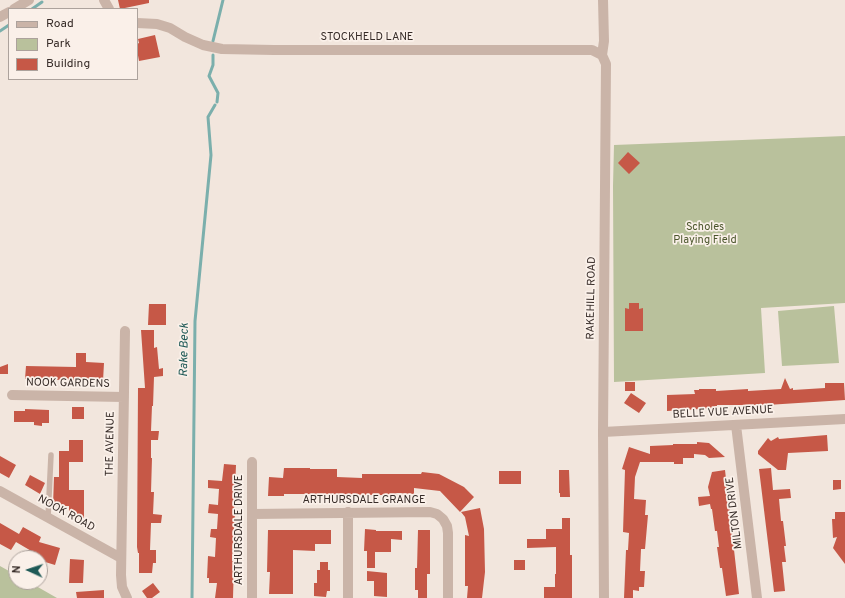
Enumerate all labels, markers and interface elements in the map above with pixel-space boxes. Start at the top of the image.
legend [8,8,138,80]
text: Road [46,16,74,32]
street label: STOCKHELD LANE [321,31,413,45]
text: Park [46,36,71,52]
text: Building [46,56,90,72]
park label: Scholes Playing Field [673,221,737,247]
street label: RAKEHILL ROAD [585,256,599,340]
water label: Rake Beck [177,323,193,377]
street label: NOOK GARDENS [26,377,110,391]
street label: BELLE VUE AVENUE [672,404,774,422]
street label: THE AVENUE [104,411,118,477]
street label: ARTHURSDALE DRIVE [233,475,247,585]
street label: MILTON DRIVE [724,476,746,550]
street label: NOOK ROAD [35,493,97,535]
street label: ARTHURSDALE GRANGE [302,494,426,508]
north arrow [8,550,48,590]
text: N [10,565,24,574]

